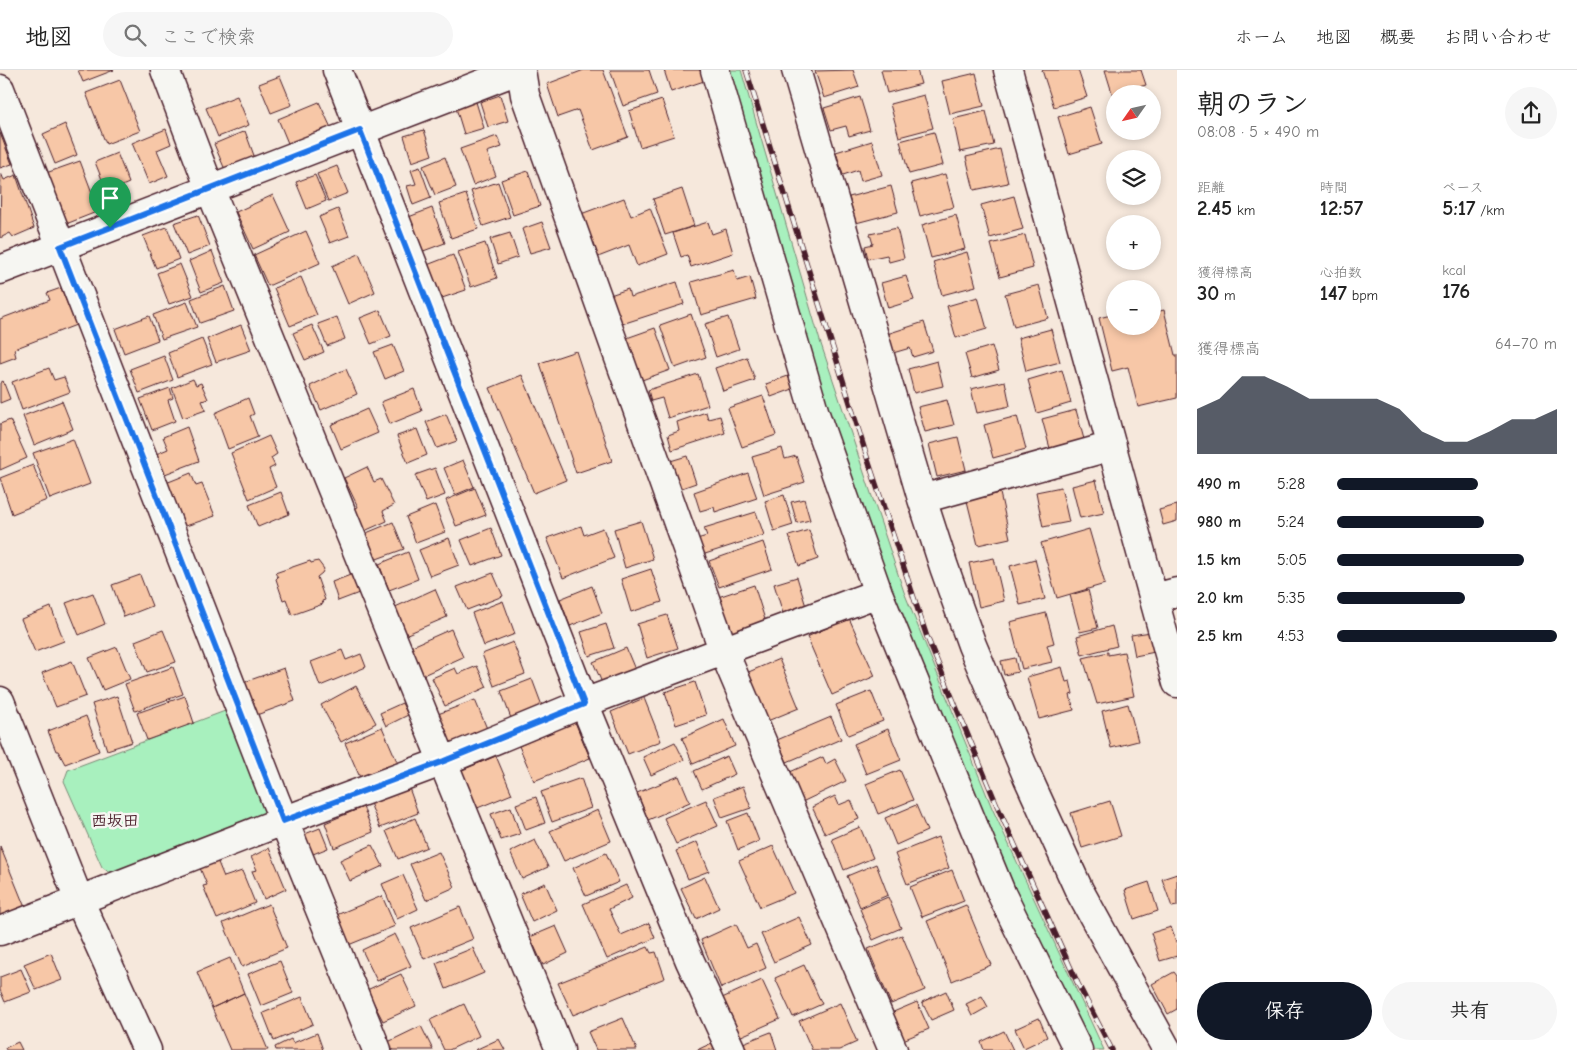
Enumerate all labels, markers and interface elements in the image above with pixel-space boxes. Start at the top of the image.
search box [103,12,453,57]
icon: search [121,21,149,49]
text: 地図 [25,23,73,51]
text: ここで検索 [161,26,256,48]
text: ホーム [1235,27,1288,48]
text: 地図 [1316,27,1352,48]
text: 概要 [1380,27,1416,48]
text: お問い合わせ [1444,27,1552,48]
north arrow [1106,85,1161,140]
map controls [1106,85,1161,335]
button: share [1505,87,1557,139]
text: 朝のラン [1197,88,1309,120]
text: 08:08 · 5 × 490 m [1197,123,1319,141]
button: layers [1106,150,1161,205]
pin [89,177,131,228]
text: 距離 [1197,179,1225,196]
text: 時間 [1320,179,1348,196]
text: ペース [1442,179,1484,196]
icon: arrive [96,184,124,212]
text: 2.45 [1197,196,1232,220]
text: 12:57 [1320,196,1363,220]
text: 5:17 [1442,196,1476,220]
text: km [1232,202,1255,219]
text: /km [1476,202,1505,219]
button: + [1106,215,1161,270]
text: kcal [1442,262,1466,279]
text: 獲得標高 [1197,264,1253,281]
text: 心拍数 [1320,264,1362,281]
text: 176 [1442,279,1470,303]
button: − [1106,280,1161,335]
text: 30 [1197,281,1219,305]
text: 147 [1320,281,1347,305]
text: m [1219,287,1236,304]
text: bpm [1347,287,1378,304]
text: 64–70 m [1495,335,1557,353]
text: 獲得標高 [1197,340,1261,358]
text: 490 m [1197,475,1240,493]
text: 5:28 [1277,475,1305,493]
text: 980 m [1197,513,1241,531]
text: 5:24 [1277,513,1305,531]
text: 1.5 km [1197,551,1241,569]
text: 5:05 [1277,551,1307,569]
text: 2.0 km [1197,589,1243,607]
text: 5:35 [1277,589,1305,607]
text: 2.5 km [1197,627,1243,645]
text: 4:53 [1277,627,1304,645]
district label: 西坂田 [91,812,139,830]
button: 保存 [1197,982,1372,1040]
button: 共有 [1382,982,1557,1040]

